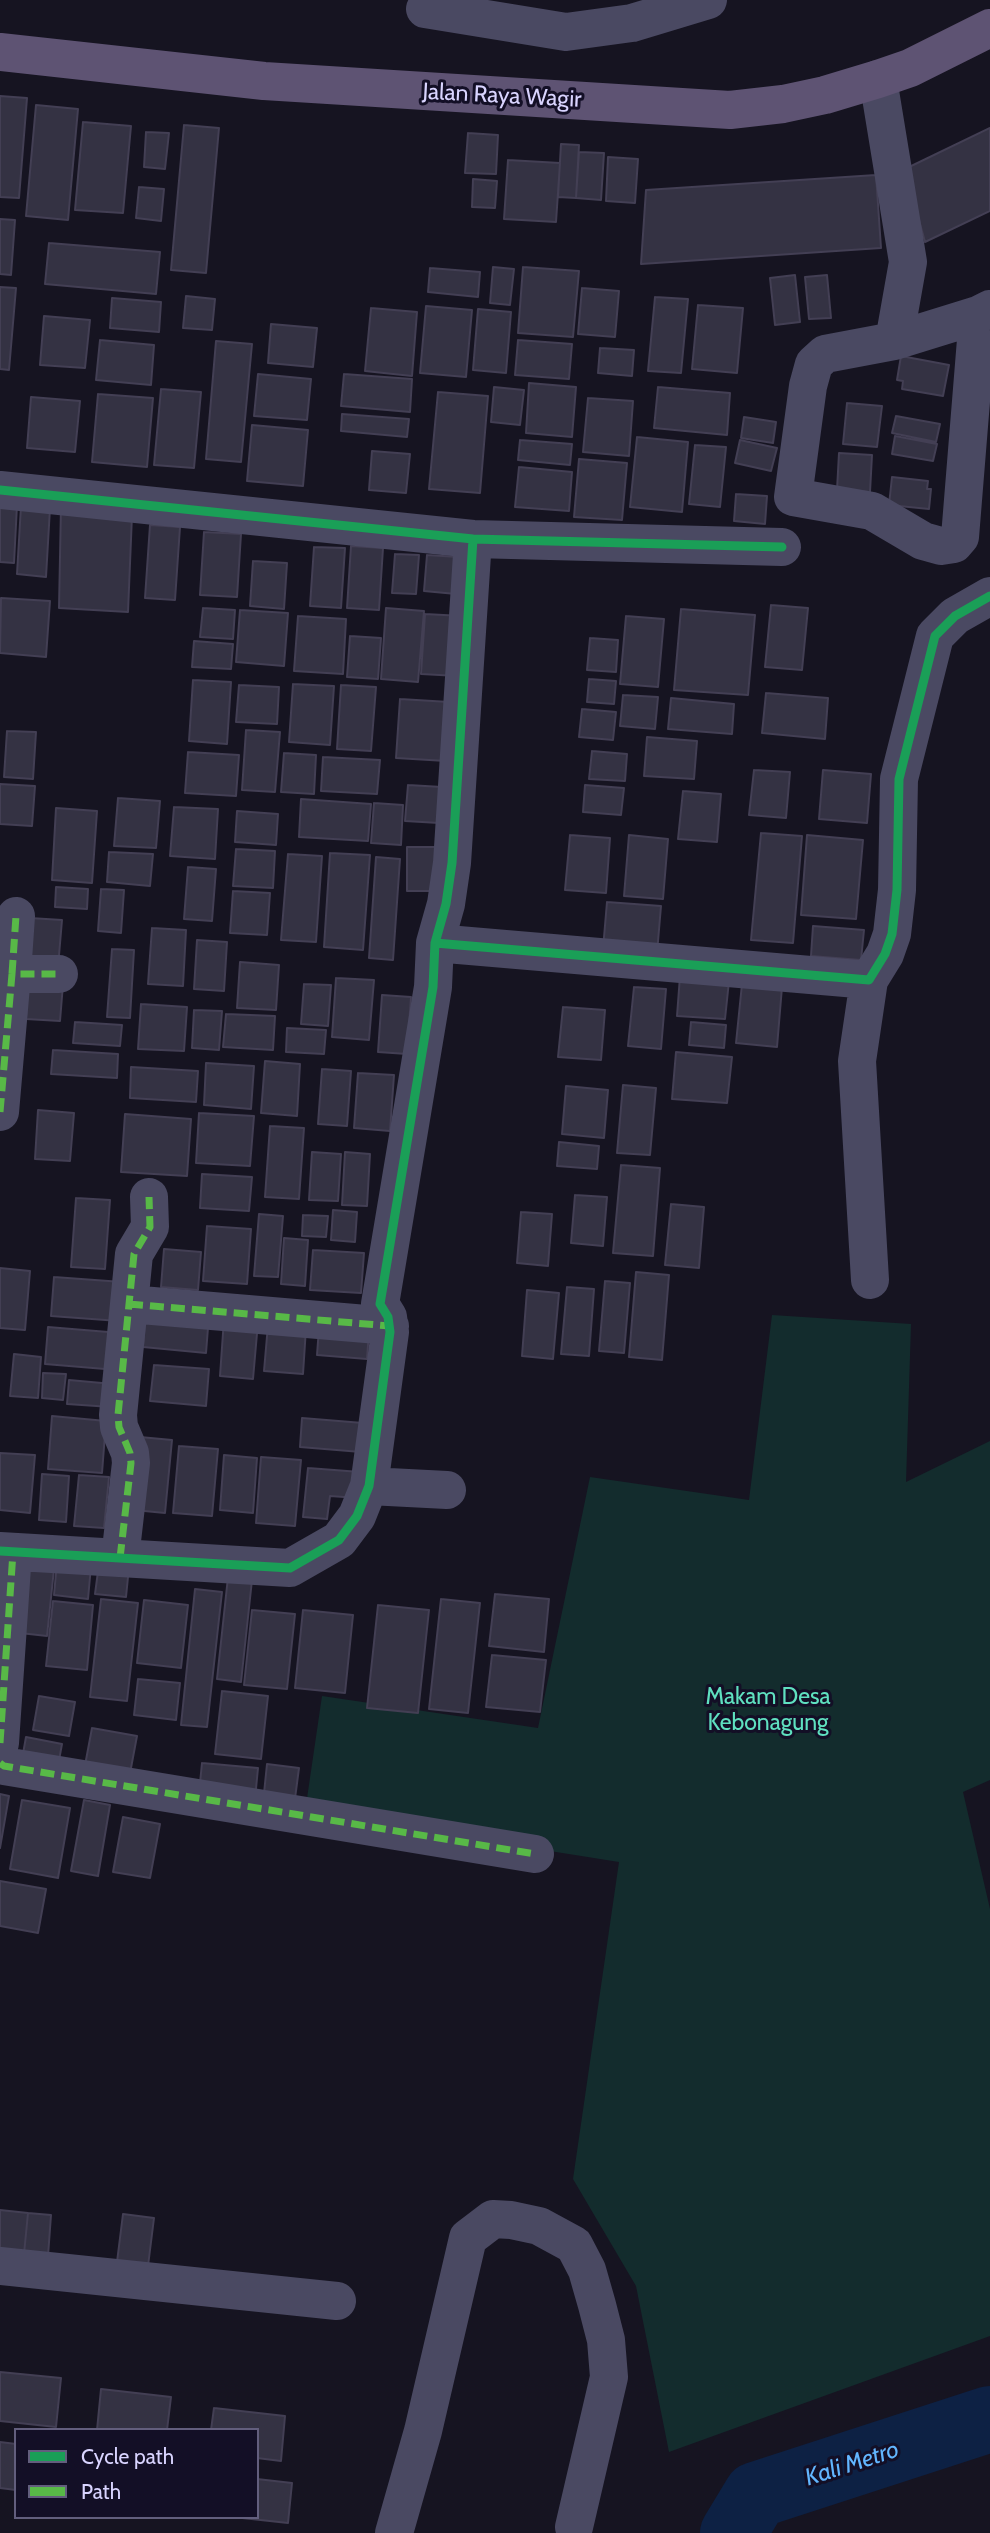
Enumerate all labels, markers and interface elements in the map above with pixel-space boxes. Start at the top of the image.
street label: Jalan Raya Wagir [422,78,582,114]
park label: Makam Desa Kebonagung [705,1683,831,1737]
legend [14,2428,259,2519]
water label: Kali Metro [801,2435,903,2493]
text: Cycle path [81,2444,174,2469]
text: Path [81,2479,121,2504]

